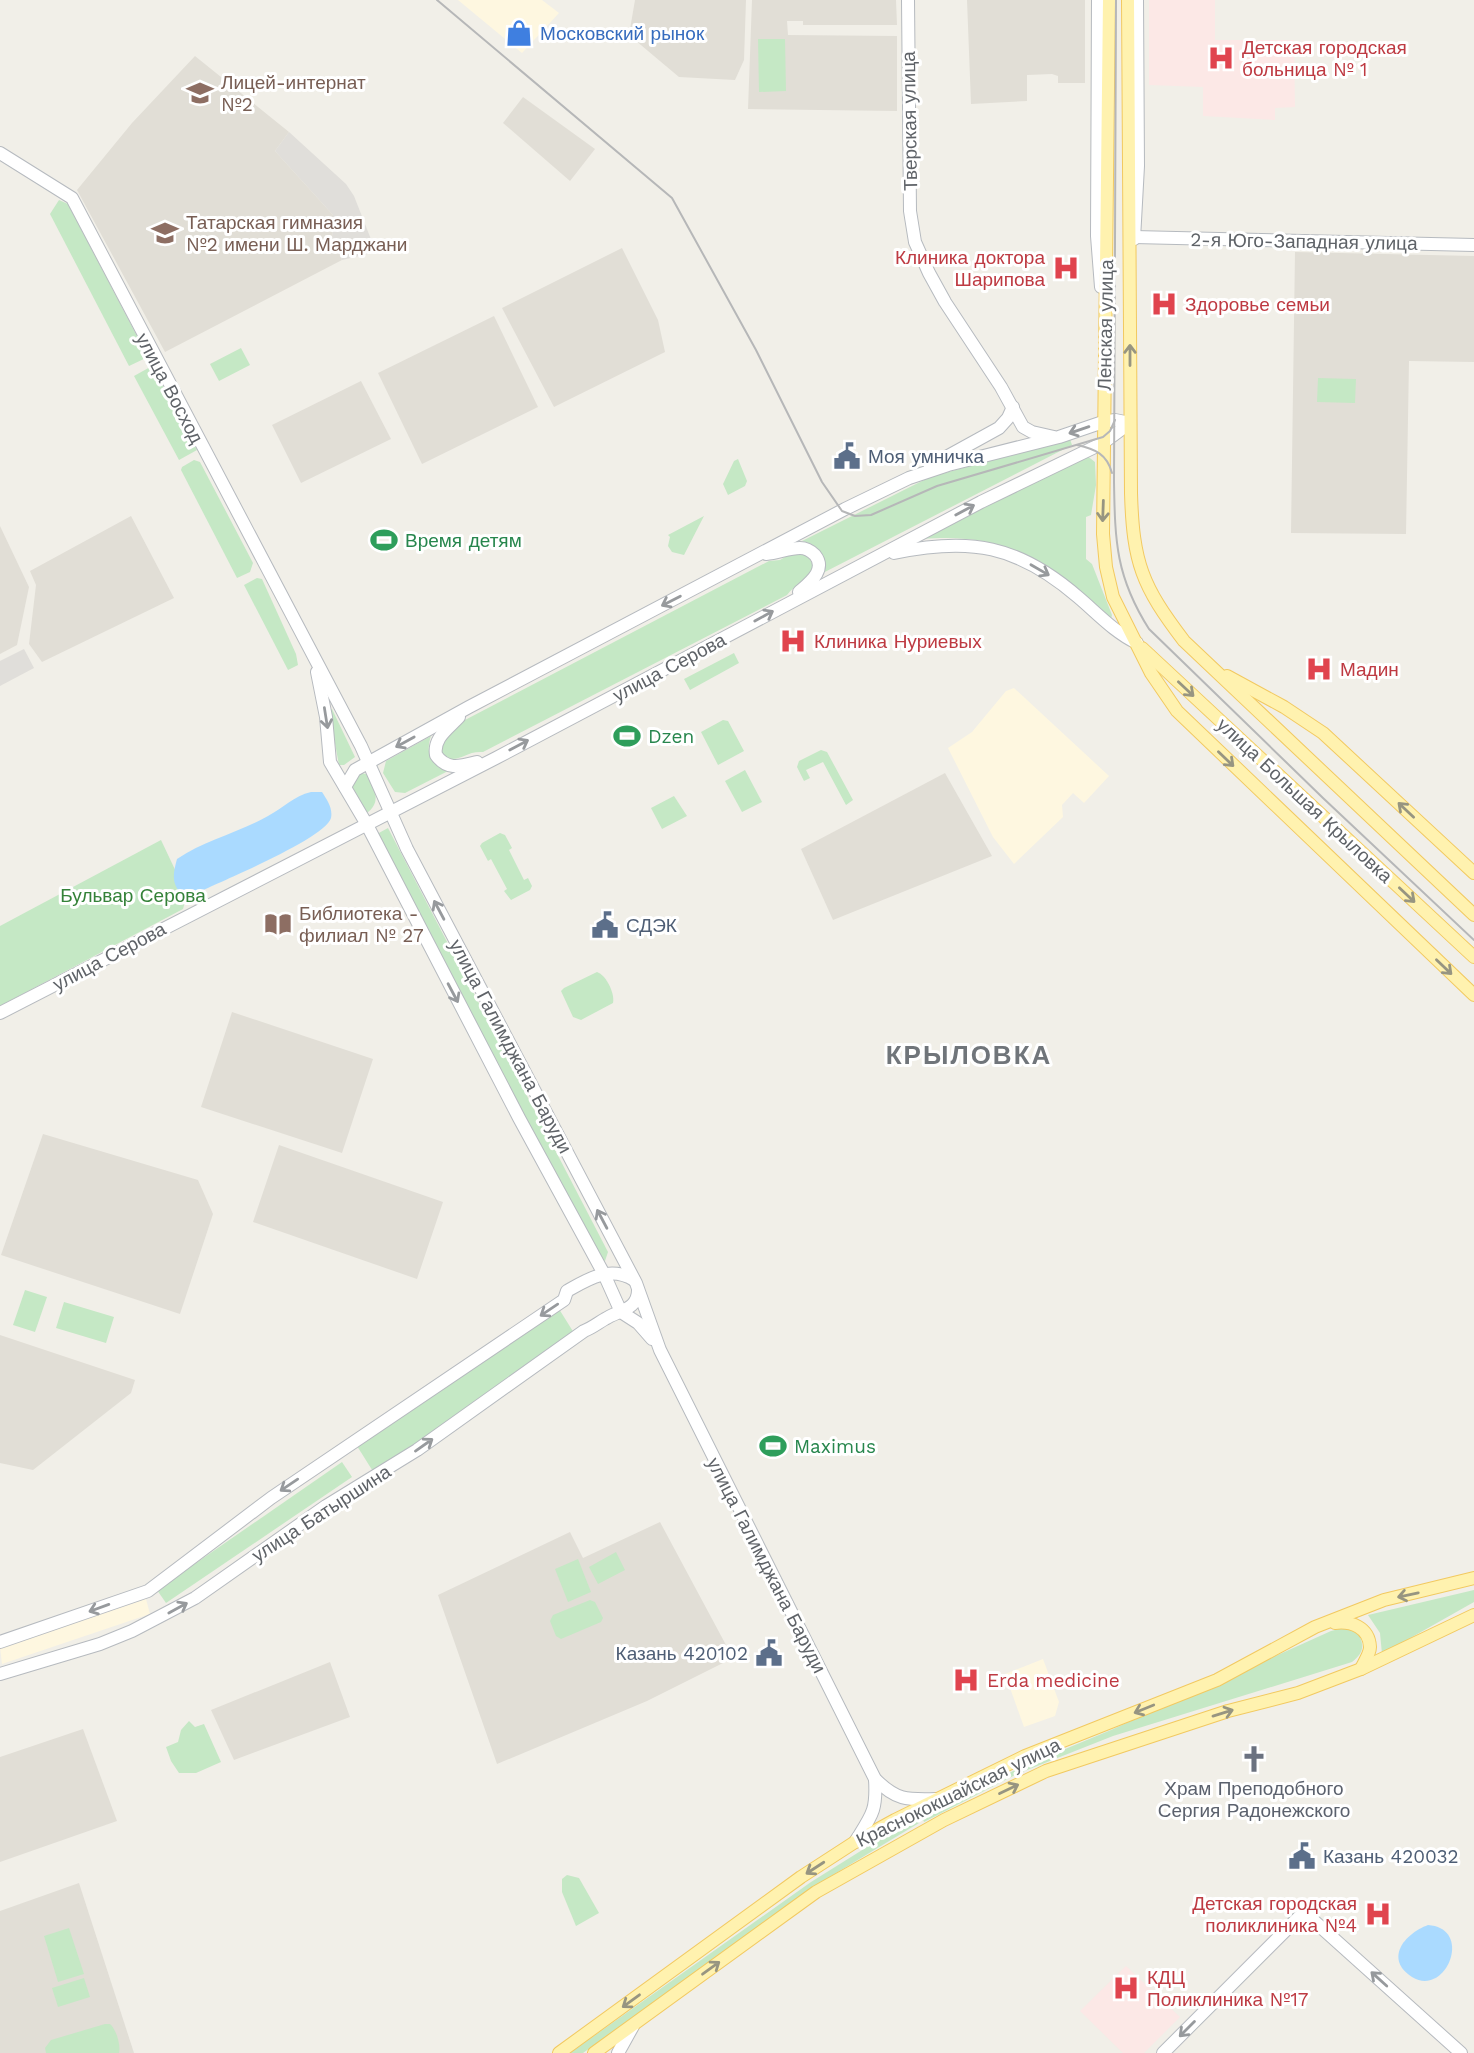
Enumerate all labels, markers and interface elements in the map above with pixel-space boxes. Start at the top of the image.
shop icon: Московский рынок [504,18,534,48]
place label: Московский рынок [540,22,705,45]
place label: Детская городская больница № 1 [1242,36,1407,81]
hospital icon: Детская городская больница № 1 [1206,43,1236,73]
street label: Тверская улица [897,51,922,191]
place label: Лицей-интернат №2 [221,71,366,116]
school or university icon: Лицей-интернат №2 [185,78,215,108]
place label: Татарская гимназия №2 имени Ш. Марджани [186,211,407,256]
school or university icon: Татарская гимназия №2 имени Ш. Марджани [150,218,180,248]
street label: 2-я Юго-Западная улица [1190,228,1418,255]
place label: Клиника доктора Шарипова [895,246,1045,291]
hospital icon: Клиника доктора Шарипова [1051,253,1081,283]
street label: Ленская улица [1093,259,1118,391]
hospital icon: Здоровье семьи [1149,289,1179,319]
place label: Здоровье семьи [1185,293,1330,316]
street label: улица Восход [131,329,208,447]
one-way arrow [1123,343,1137,366]
one-way arrow [1069,425,1091,437]
public building icon: Моя умничка [832,441,862,471]
place label: Моя умничка [868,445,984,468]
one-way arrow [1097,499,1110,522]
one-way arrow [954,503,975,516]
sports icon: Время детям [369,525,399,555]
place label: Время детям [405,529,522,552]
one-way arrow [1030,563,1050,577]
one-way arrow [661,595,682,609]
one-way arrow [753,609,773,623]
hospital icon: Клиника Нуриевых [778,626,808,656]
street label: улица Серова [609,628,730,707]
place label: Клиника Нуриевых [814,630,982,653]
hospital icon: Мадин [1304,654,1334,684]
place label: Мадин [1340,658,1399,681]
one-way arrow [1178,681,1195,698]
one-way arrow [320,706,333,729]
street label: улица Большая Крыловка [1212,713,1397,888]
sports icon: Dzen [612,721,642,751]
place label: Dzen [648,725,694,748]
one-way arrow [396,735,416,749]
one-way arrow [509,738,529,752]
one-way arrow [1217,750,1234,767]
one-way arrow [1398,802,1415,819]
park label: Бульвар Серова [60,884,206,907]
one-way arrow [1398,886,1415,903]
one-way arrow [432,900,446,920]
place label: Библиотека - филиал № 27 [299,902,424,947]
library icon: Библиотека - филиал № 27 [263,909,293,939]
public building icon: СДЭК [590,910,620,940]
place label: СДЭК [626,914,677,937]
street label: улица Серова [49,917,170,996]
street label: улица Галимджана Баруди [444,935,577,1157]
one-way arrow [1435,958,1452,975]
one-way arrow [447,982,460,1003]
district label: КРЫЛОВКА [886,1040,1052,1070]
one-way arrow [595,1209,608,1230]
one-way arrow [540,1303,560,1317]
sports icon: Maximus [758,1431,788,1461]
place label: Maximus [794,1435,876,1458]
one-way arrow [413,1438,433,1452]
street label: улица Галимджана Баруди [702,1453,831,1677]
street label: улица Батыршина [247,1460,395,1567]
one-way arrow [280,1478,299,1493]
one-way arrow [1397,1588,1420,1602]
one-way arrow [167,1600,188,1614]
one-way arrow [89,1603,111,1615]
public building icon: Казань 420102 [754,1638,784,1668]
place label: Казань 420102 [616,1642,748,1665]
hospital icon: Erda medicine [951,1665,981,1695]
place label: Erda medicine [987,1669,1120,1692]
one-way arrow [1133,1703,1155,1716]
one-way arrow [1211,1705,1233,1718]
street label: Краснококшайская улица [852,1733,1064,1852]
church icon: Храм Преподобного Сергия Радонежского [1239,1744,1269,1774]
place label: Храм Преподобного Сергия Радонежского [1158,1777,1350,1822]
one-way arrow [998,1781,1019,1795]
public building icon: Казань 420032 [1287,1841,1317,1871]
place label: Казань 420032 [1323,1845,1459,1868]
one-way arrow [806,1861,825,1875]
place label: Детская городская поликлиника №4 [1192,1892,1357,1937]
hospital icon: Детская городская поликлиника №4 [1363,1899,1393,1929]
one-way arrow [701,1960,720,1975]
place label: КДЦ Поликлиника №17 [1147,1966,1308,2011]
one-way arrow [1371,1971,1388,1988]
hospital icon: КДЦ Поликлиника №17 [1111,1973,1141,2003]
one-way arrow [622,1994,641,2009]
one-way arrow [1178,2021,1195,2038]

